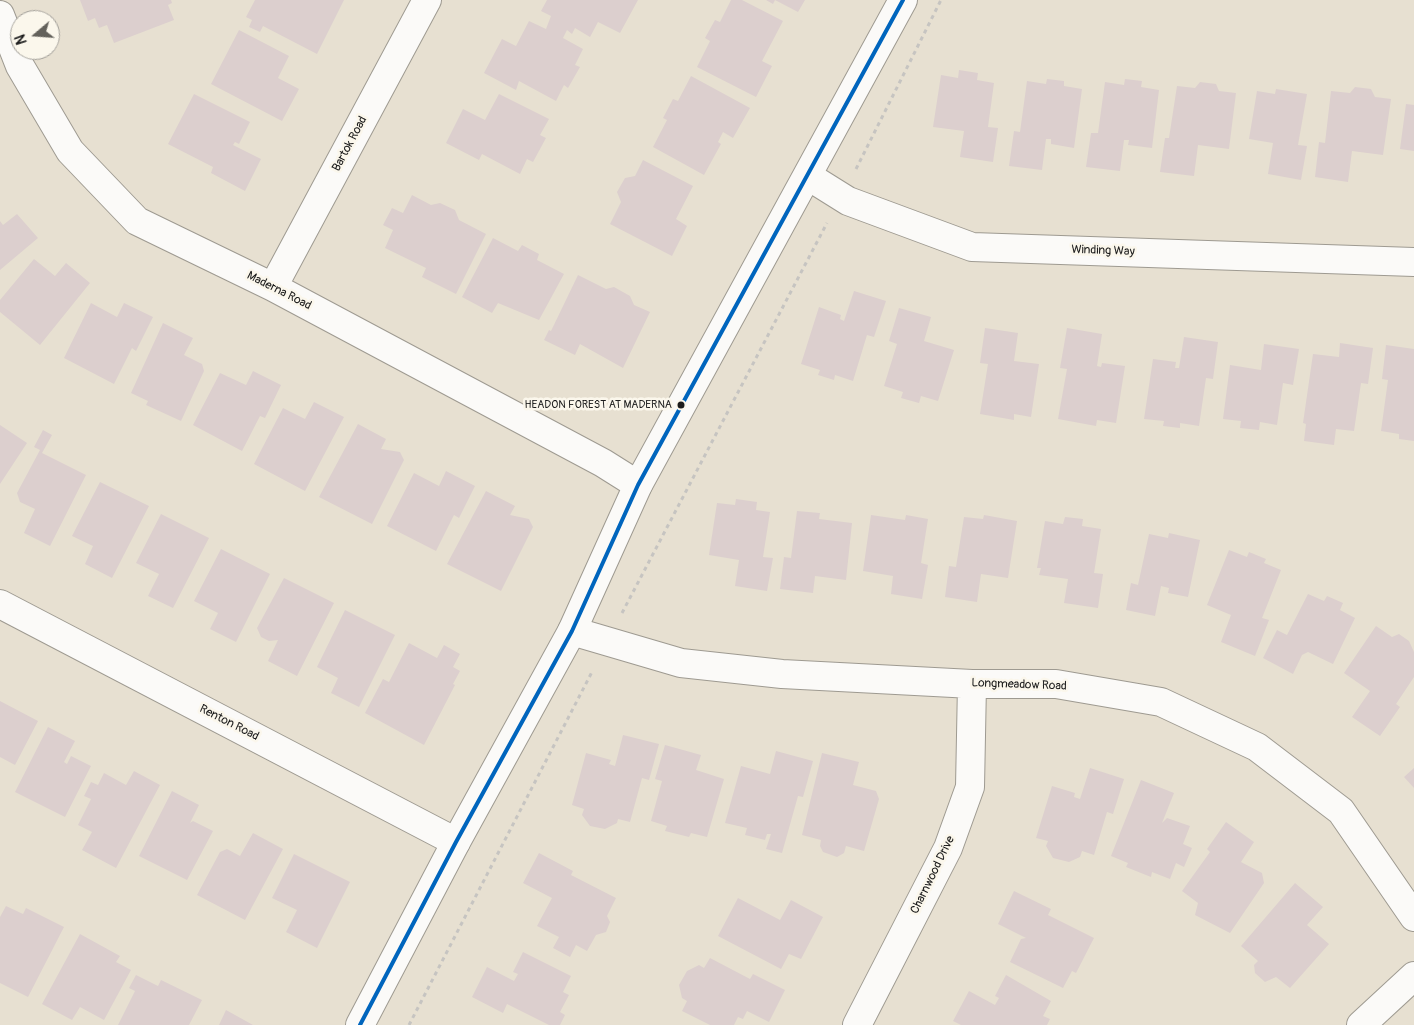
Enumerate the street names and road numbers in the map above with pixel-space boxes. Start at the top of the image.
street label: Bartok Road [329,114,371,174]
street label: Winding Way [1071,243,1135,259]
street label: Maderna Road [244,269,314,313]
street label: Longmeadow Road [971,676,1067,694]
street label: Renton Road [197,702,261,744]
street label: Charnwood Drive [908,834,958,916]

